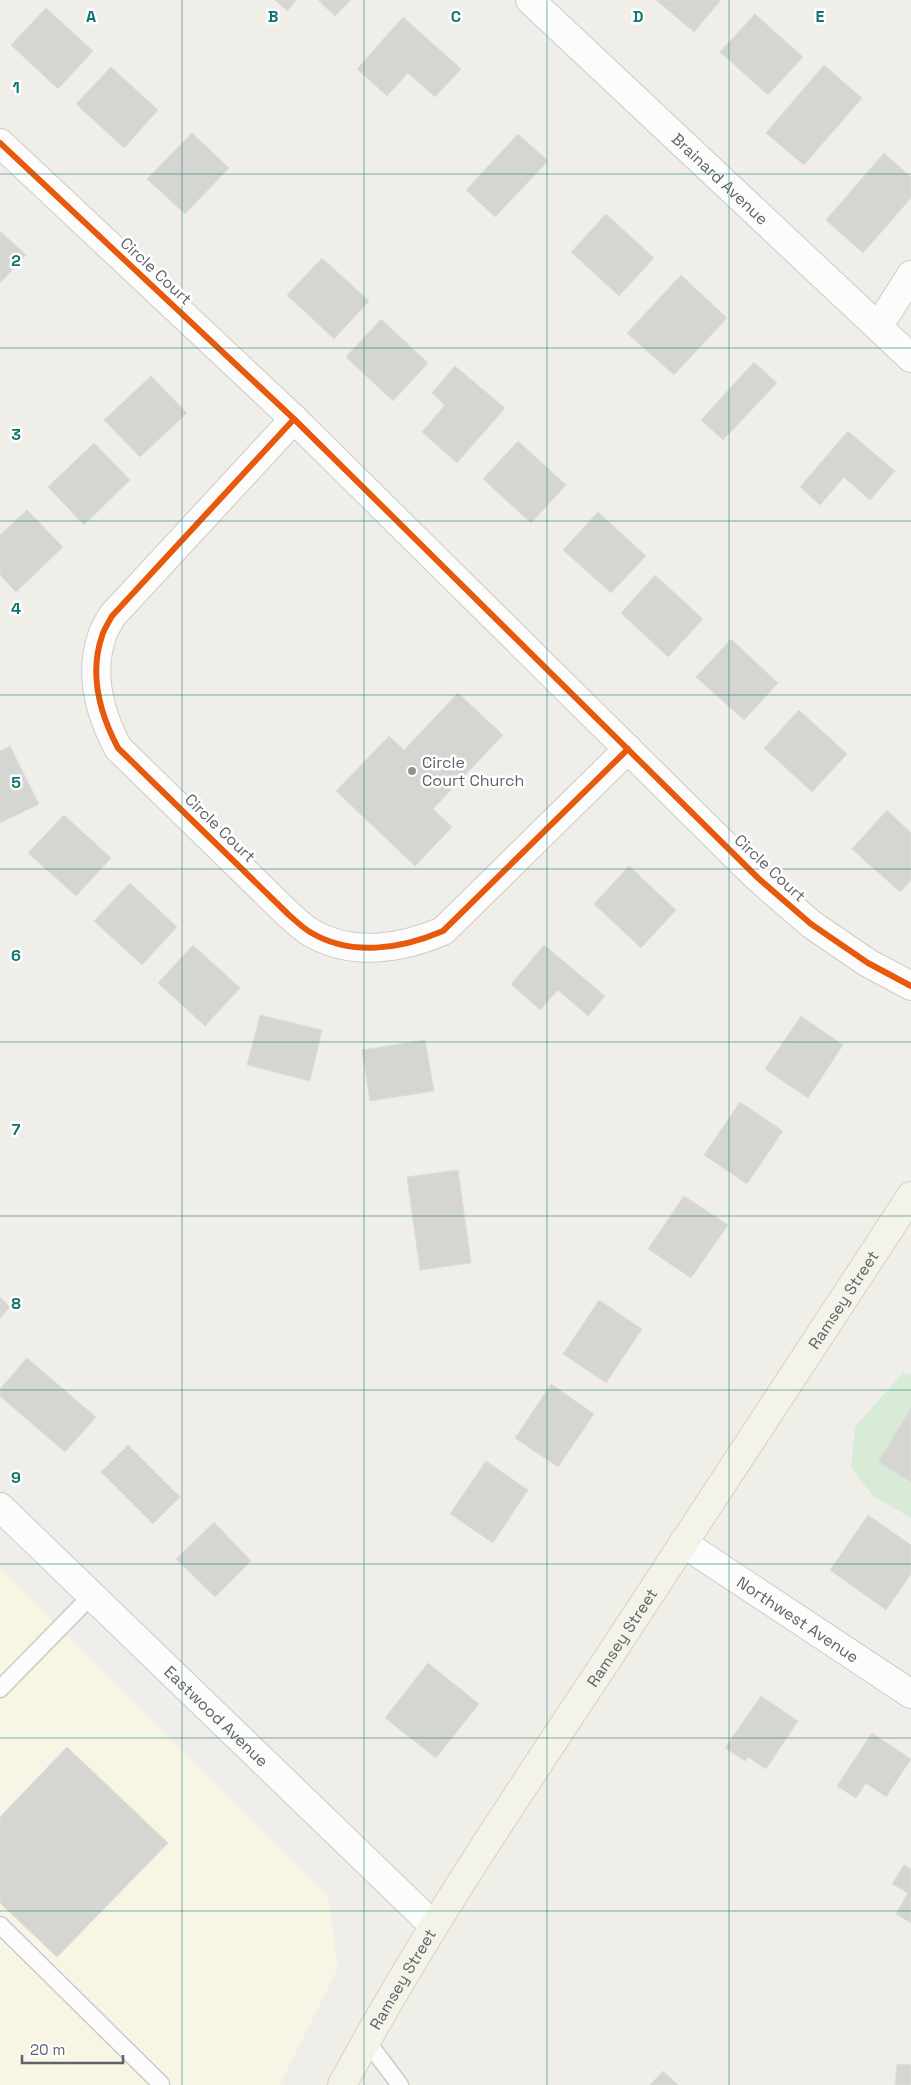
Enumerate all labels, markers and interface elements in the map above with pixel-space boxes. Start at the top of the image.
text: A [86,6,96,27]
text: B [268,6,278,27]
text: C [451,6,461,27]
text: D [633,6,643,27]
text: E [816,6,825,27]
text: 1 [12,77,20,98]
street label: Brainard Avenue [667,128,773,229]
street label: Circle Court [116,233,196,309]
text: 2 [11,250,21,271]
text: 3 [11,424,21,445]
text: 4 [11,598,21,619]
place label: Circle Court Church [422,752,524,791]
marker: Circle Court Church [406,765,418,777]
text: 5 [11,772,21,793]
street label: Circle Court [180,789,260,867]
street label: Circle Court [730,830,810,906]
text: 6 [11,945,21,966]
text: 7 [12,1119,21,1140]
street label: Ramsey Street [803,1246,883,1353]
text: 8 [11,1293,21,1314]
text: 9 [11,1467,21,1488]
street label: Northwest Avenue [733,1571,863,1667]
street label: Ramsey Street [582,1584,662,1691]
street label: Eastwood Avenue [160,1661,273,1771]
street label: Ramsey Street [364,1925,441,2033]
scale bar [22,2032,124,2064]
text: 20 m [30,2040,65,2059]

